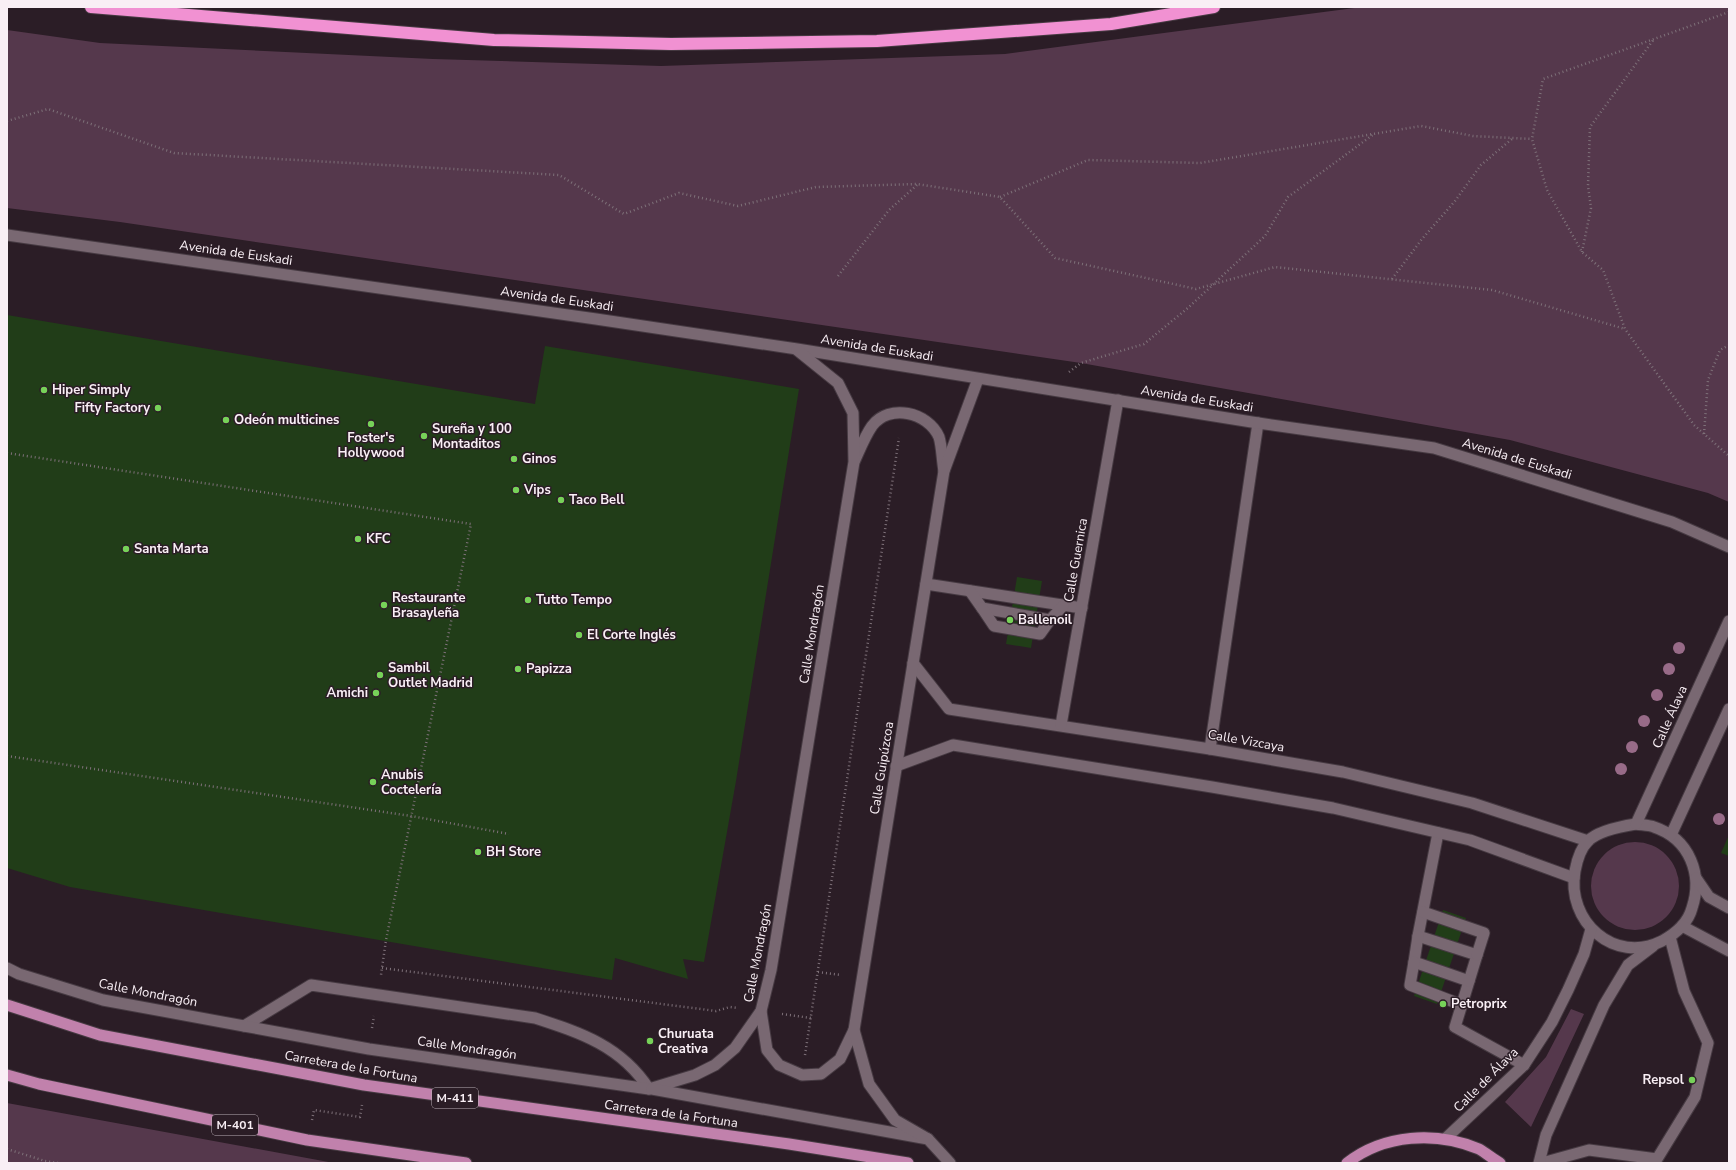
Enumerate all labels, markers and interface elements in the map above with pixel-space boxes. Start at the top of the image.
street label: Avenida de Euskadi [178,236,294,270]
street label: Avenida de Euskadi [499,282,615,316]
street label: Avenida de Euskadi [819,330,935,366]
place label: Hiper Simply [52,381,131,399]
street label: Avenida de Euskadi [1139,381,1255,417]
marker: Hiper Simply [39,385,49,395]
place label: Fifty Factory [75,399,150,417]
marker: Fifty Factory [153,403,163,413]
place label: Odeón multicines [234,411,339,429]
marker: Odeón multicines [221,415,231,425]
marker: Foster's Hollywood [366,419,376,429]
place label: Sureña y 100 Montaditos [432,420,512,453]
place label: Foster's Hollywood [338,429,404,462]
marker: Sureña y 100 Montaditos [419,431,429,441]
street label: Avenida de Euskadi [1460,434,1574,484]
place label: Ginos [522,450,556,468]
marker: Ginos [509,454,519,464]
place label: Vips [523,481,551,499]
marker: Vips [511,485,521,495]
place label: Taco Bell [569,491,625,509]
marker: Taco Bell [556,495,566,505]
street label: Calle Guernica [1060,517,1092,603]
place label: KFC [366,530,391,548]
marker: KFC [353,534,363,544]
place label: Santa Marta [134,540,209,558]
marker: Santa Marta [121,544,131,554]
street label: Calle Mondragón [795,583,829,685]
place label: Restaurante Brasayleña [392,589,465,622]
place label: Tutto Tempo [536,591,612,609]
marker: Tutto Tempo [523,595,533,605]
marker: Restaurante Brasayleña [379,600,389,610]
place label: Ballenoil [1018,611,1073,629]
marker: Ballenoil [1005,615,1015,625]
place label: El Corte Inglés [587,626,676,644]
marker: El Corte Inglés [574,630,584,640]
place label: Sambil Outlet Madrid [388,659,473,692]
place label: Papizza [526,660,572,678]
marker: Papizza [513,664,523,674]
marker: Sambil Outlet Madrid [375,670,385,680]
street label: Calle Álava [1647,682,1692,751]
place label: Amichi [327,684,368,702]
marker: Amichi [371,688,381,698]
street label: Calle Guipúzcoa [866,720,898,816]
street label: Calle Vizcaya [1206,725,1286,757]
place label: Anubis Coctelería [381,766,442,799]
marker: Anubis Coctelería [368,777,378,787]
place label: BH Store [486,843,541,861]
marker: BH Store [473,847,483,857]
street label: Calle Mondragón [740,902,776,1004]
street label: Calle Mondragón [97,975,199,1011]
place label: Petroprix [1451,995,1508,1013]
marker: Petroprix [1438,999,1448,1009]
place label: Churuata Creativa [658,1025,714,1058]
street label: Calle Mondragón [416,1032,518,1064]
marker: Churuata Creativa [645,1036,655,1046]
street label: Calle de Álava [1449,1043,1522,1116]
street label: Carretera de la Fortuna [283,1046,419,1088]
place label: Repsol [1642,1071,1685,1089]
marker: Repsol [1687,1075,1697,1085]
road number: M-411 [432,1088,478,1108]
street label: Carretera de la Fortuna [603,1096,739,1132]
road number: M-401 [212,1115,258,1135]

